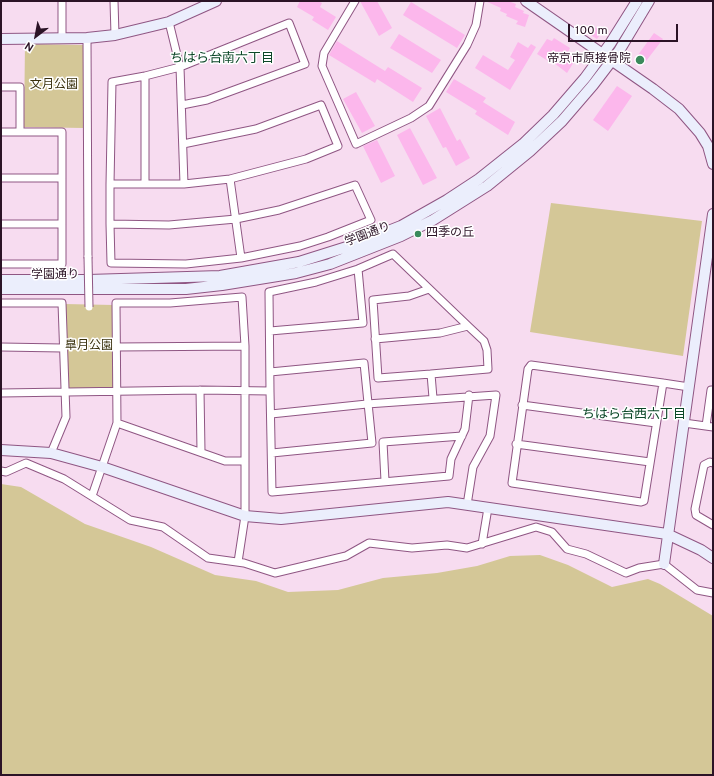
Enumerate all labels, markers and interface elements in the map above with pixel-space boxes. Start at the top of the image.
north arrow [16,16,56,56]
scale bar [570,16,680,42]
text: 100 m [575,23,608,39]
text: N [23,38,37,54]
district label: ちはら台南六丁目 [170,51,274,67]
place label: 帝京市原接骨院 [547,53,631,67]
marker: 帝京市原接骨院 [634,54,646,66]
park label: 文月公園 [30,79,78,93]
street label: 学園通り [343,220,393,250]
place label: 四季の丘 [426,227,474,241]
marker: 四季の丘 [413,229,423,239]
street label: 学園通り [31,269,79,283]
park label: 皐月公園 [65,340,113,354]
district label: ちはら台西六丁目 [582,407,686,423]

